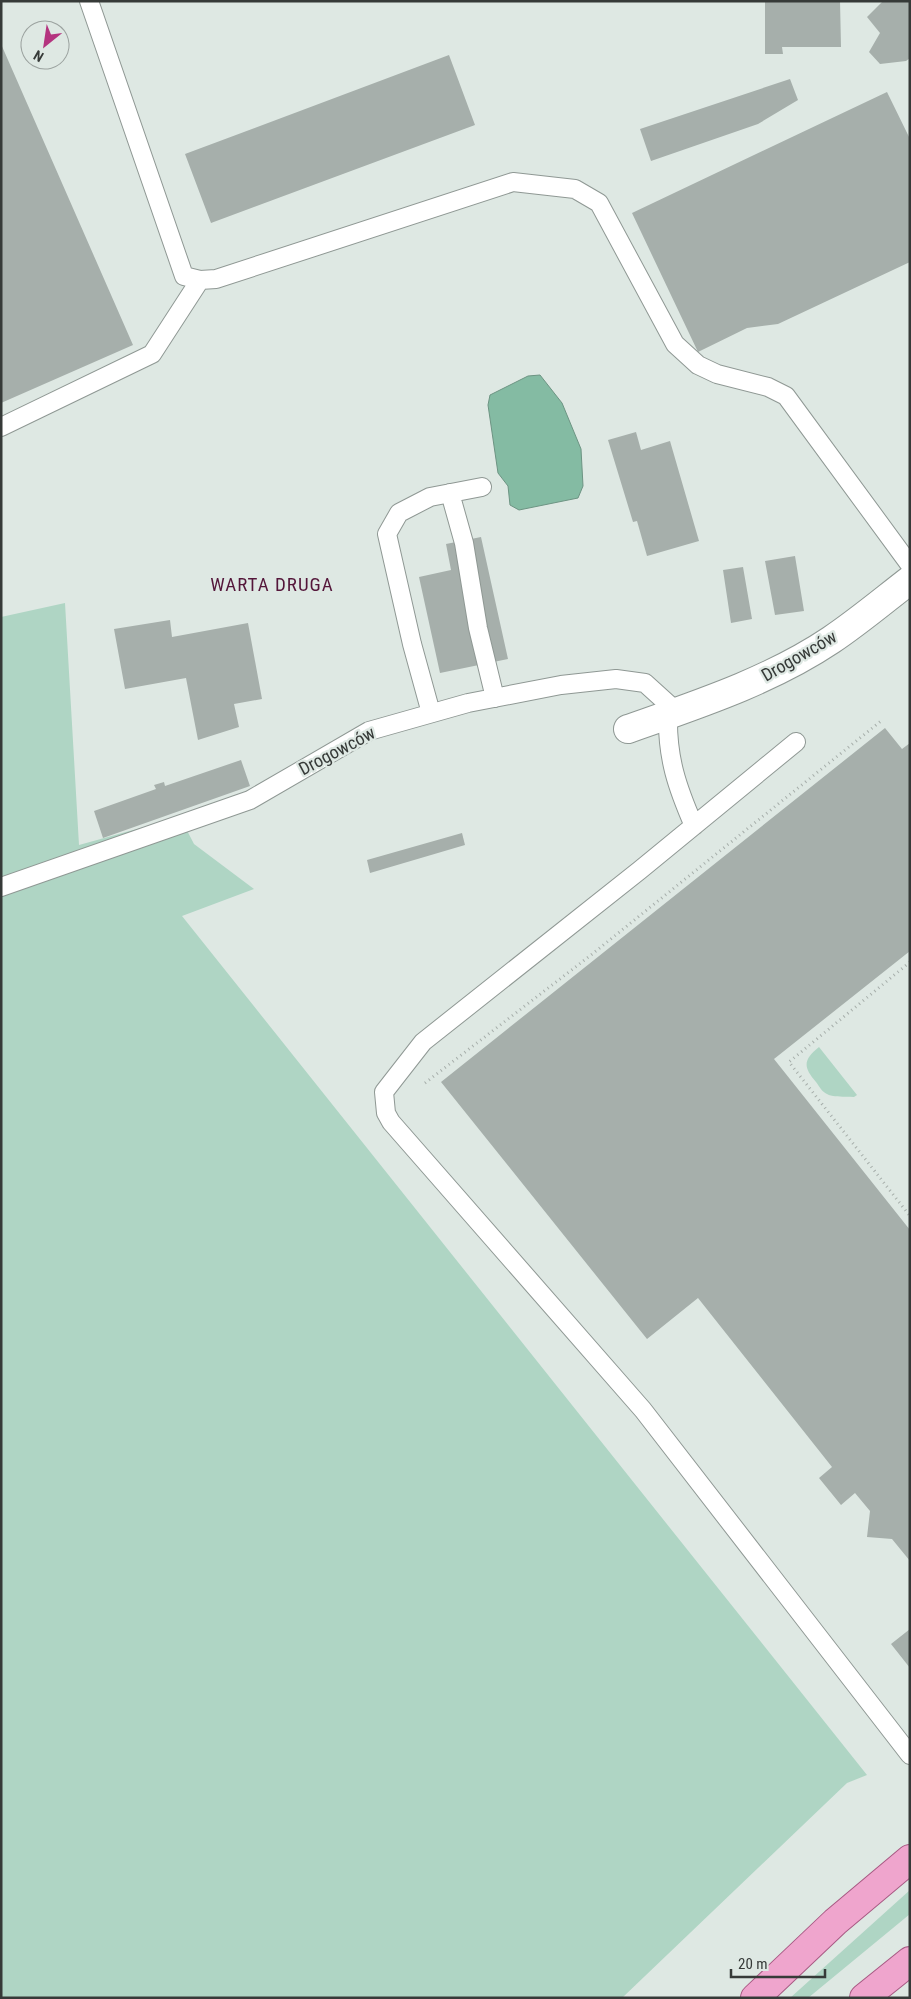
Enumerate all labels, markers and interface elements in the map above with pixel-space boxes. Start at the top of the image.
north arrow [20,20,70,70]
text: N [31,47,46,65]
district label: WARTA DRUGA [210,573,334,596]
street label: Drogowców [757,626,840,685]
street label: Drogowców [295,722,379,779]
scale bar [731,1946,825,1978]
text: 20 m [738,1955,768,1973]

